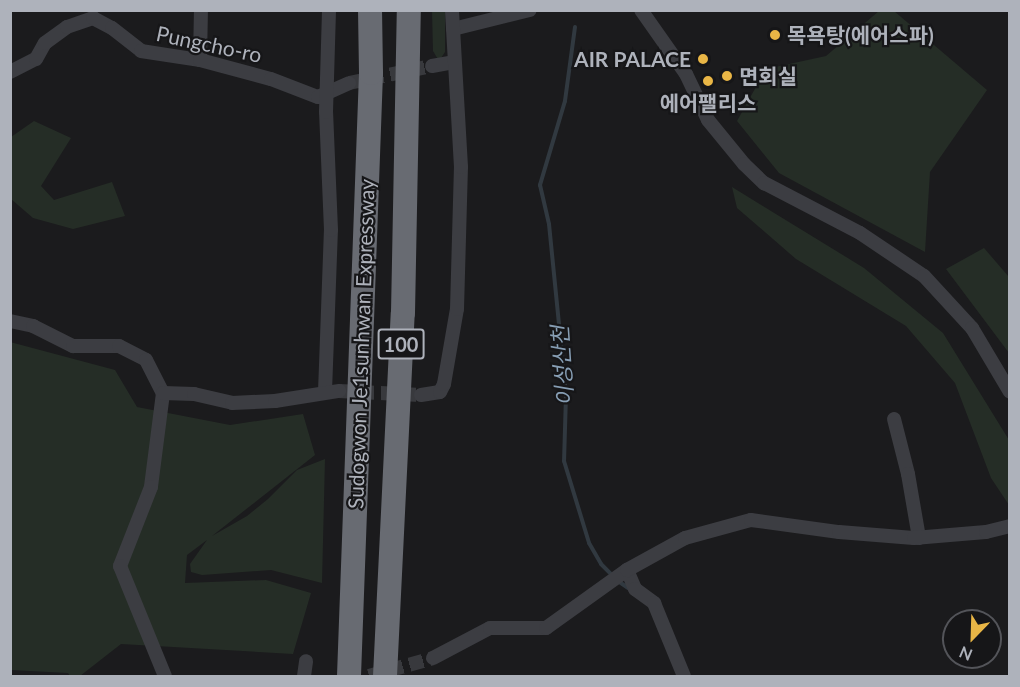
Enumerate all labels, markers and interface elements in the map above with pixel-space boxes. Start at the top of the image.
street label: Pungcho-ro [154,21,264,67]
place label: 목욕탕(에어스파) [787,22,934,48]
marker: 목욕탕(에어스파) [768,28,782,42]
place label: AIR PALACE [574,46,691,72]
marker: AIR PALACE [696,52,710,66]
place label: 면회실 [739,63,797,89]
marker: 면회실 [720,69,734,83]
marker: 에어팰리스 [701,74,715,88]
place label: 에어팰리스 [660,90,756,116]
street label: Sudogwon Je1sunhwan Expressway [343,178,379,510]
water label: 이성산천 [546,325,578,407]
road number: 100 [377,327,425,361]
north arrow [942,609,1002,669]
text: N [956,643,975,665]

